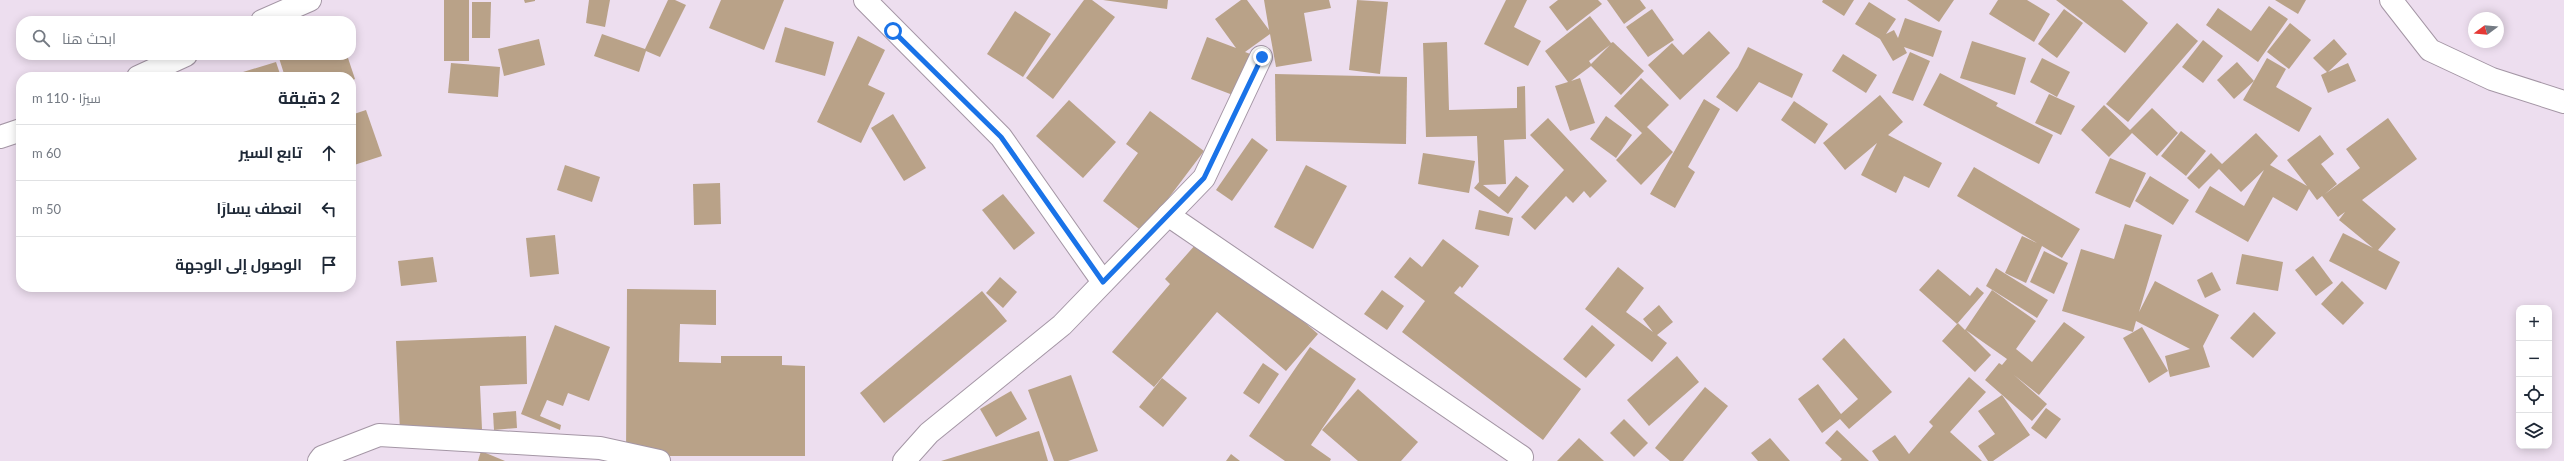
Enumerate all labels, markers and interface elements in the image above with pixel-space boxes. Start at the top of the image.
north arrow [2468,12,2504,48]
search box [16,16,356,60]
route start [884,22,902,40]
icon: search [30,27,52,49]
text: ابحث هنا [62,29,116,47]
route end [1253,48,1271,66]
text: 2 دقيقة [278,87,340,108]
text: سيرًا · 110 m [32,90,101,106]
icon: ahead [318,142,340,164]
text: تابع السير [239,143,302,161]
text: 60 m [32,145,61,161]
icon: left [318,198,340,220]
text: انعطف يسارًا [217,199,302,217]
text: 50 m [32,201,61,217]
icon: arrive [318,254,340,276]
text: الوصول إلى الوجهة [175,255,302,273]
map controls [2516,305,2552,449]
button: + [2516,305,2552,341]
button: − [2516,341,2552,377]
button: locate [2516,377,2552,413]
button: layers [2516,413,2552,449]

